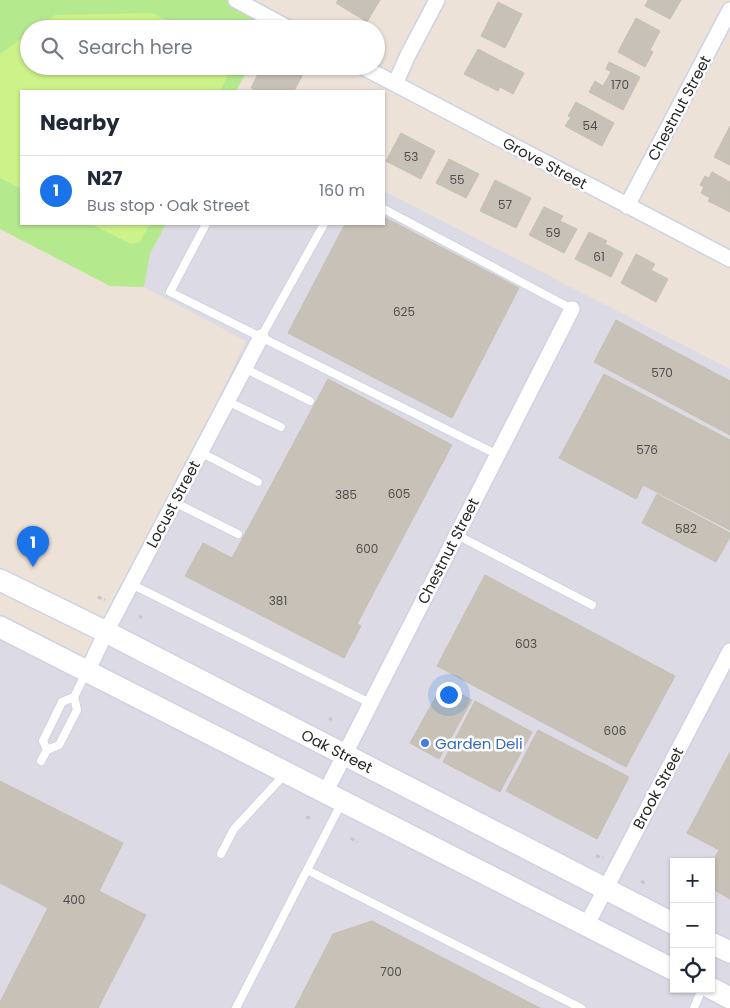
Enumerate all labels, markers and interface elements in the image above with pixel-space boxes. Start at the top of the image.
search box [20,20,385,75]
icon: search [38,34,66,62]
text: Search here [78,34,192,61]
street label: Chestnut Street [642,52,716,164]
house number: 170 [611,76,629,93]
text: Nearby [40,108,120,137]
house number: 54 [582,117,598,134]
street label: Grove Street [499,132,591,194]
house number: 53 [404,148,418,165]
text: N27 [87,165,122,192]
house number: 55 [449,171,465,188]
text: 1 [53,179,59,202]
text: 160 m [319,179,365,202]
text: Bus stop · Oak Street [87,194,250,217]
house number: 57 [498,196,512,213]
house number: 59 [545,224,561,241]
house number: 61 [593,248,605,265]
house number: 625 [393,303,415,320]
house number: 570 [651,364,673,381]
house number: 576 [636,441,658,458]
street label: Locust Street [141,457,205,551]
house number: 605 [388,485,410,502]
house number: 385 [335,486,357,503]
street label: Chestnut Street [412,494,484,608]
house number: 582 [675,520,697,537]
pin: 1 [17,526,49,567]
house number: 600 [356,540,378,557]
house number: 381 [269,592,287,609]
house number: 603 [515,635,537,652]
your location [436,682,462,708]
house number: 606 [604,722,626,739]
street label: Oak Street [298,724,376,778]
place label: Garden Deli [435,733,523,754]
marker: Garden Deli [419,737,431,749]
street label: Brook Street [628,743,688,833]
map controls [670,858,715,993]
button: + [670,858,715,903]
house number: 400 [63,891,85,908]
button: − [670,903,715,948]
button: locate [670,948,715,993]
house number: 700 [380,963,402,980]

